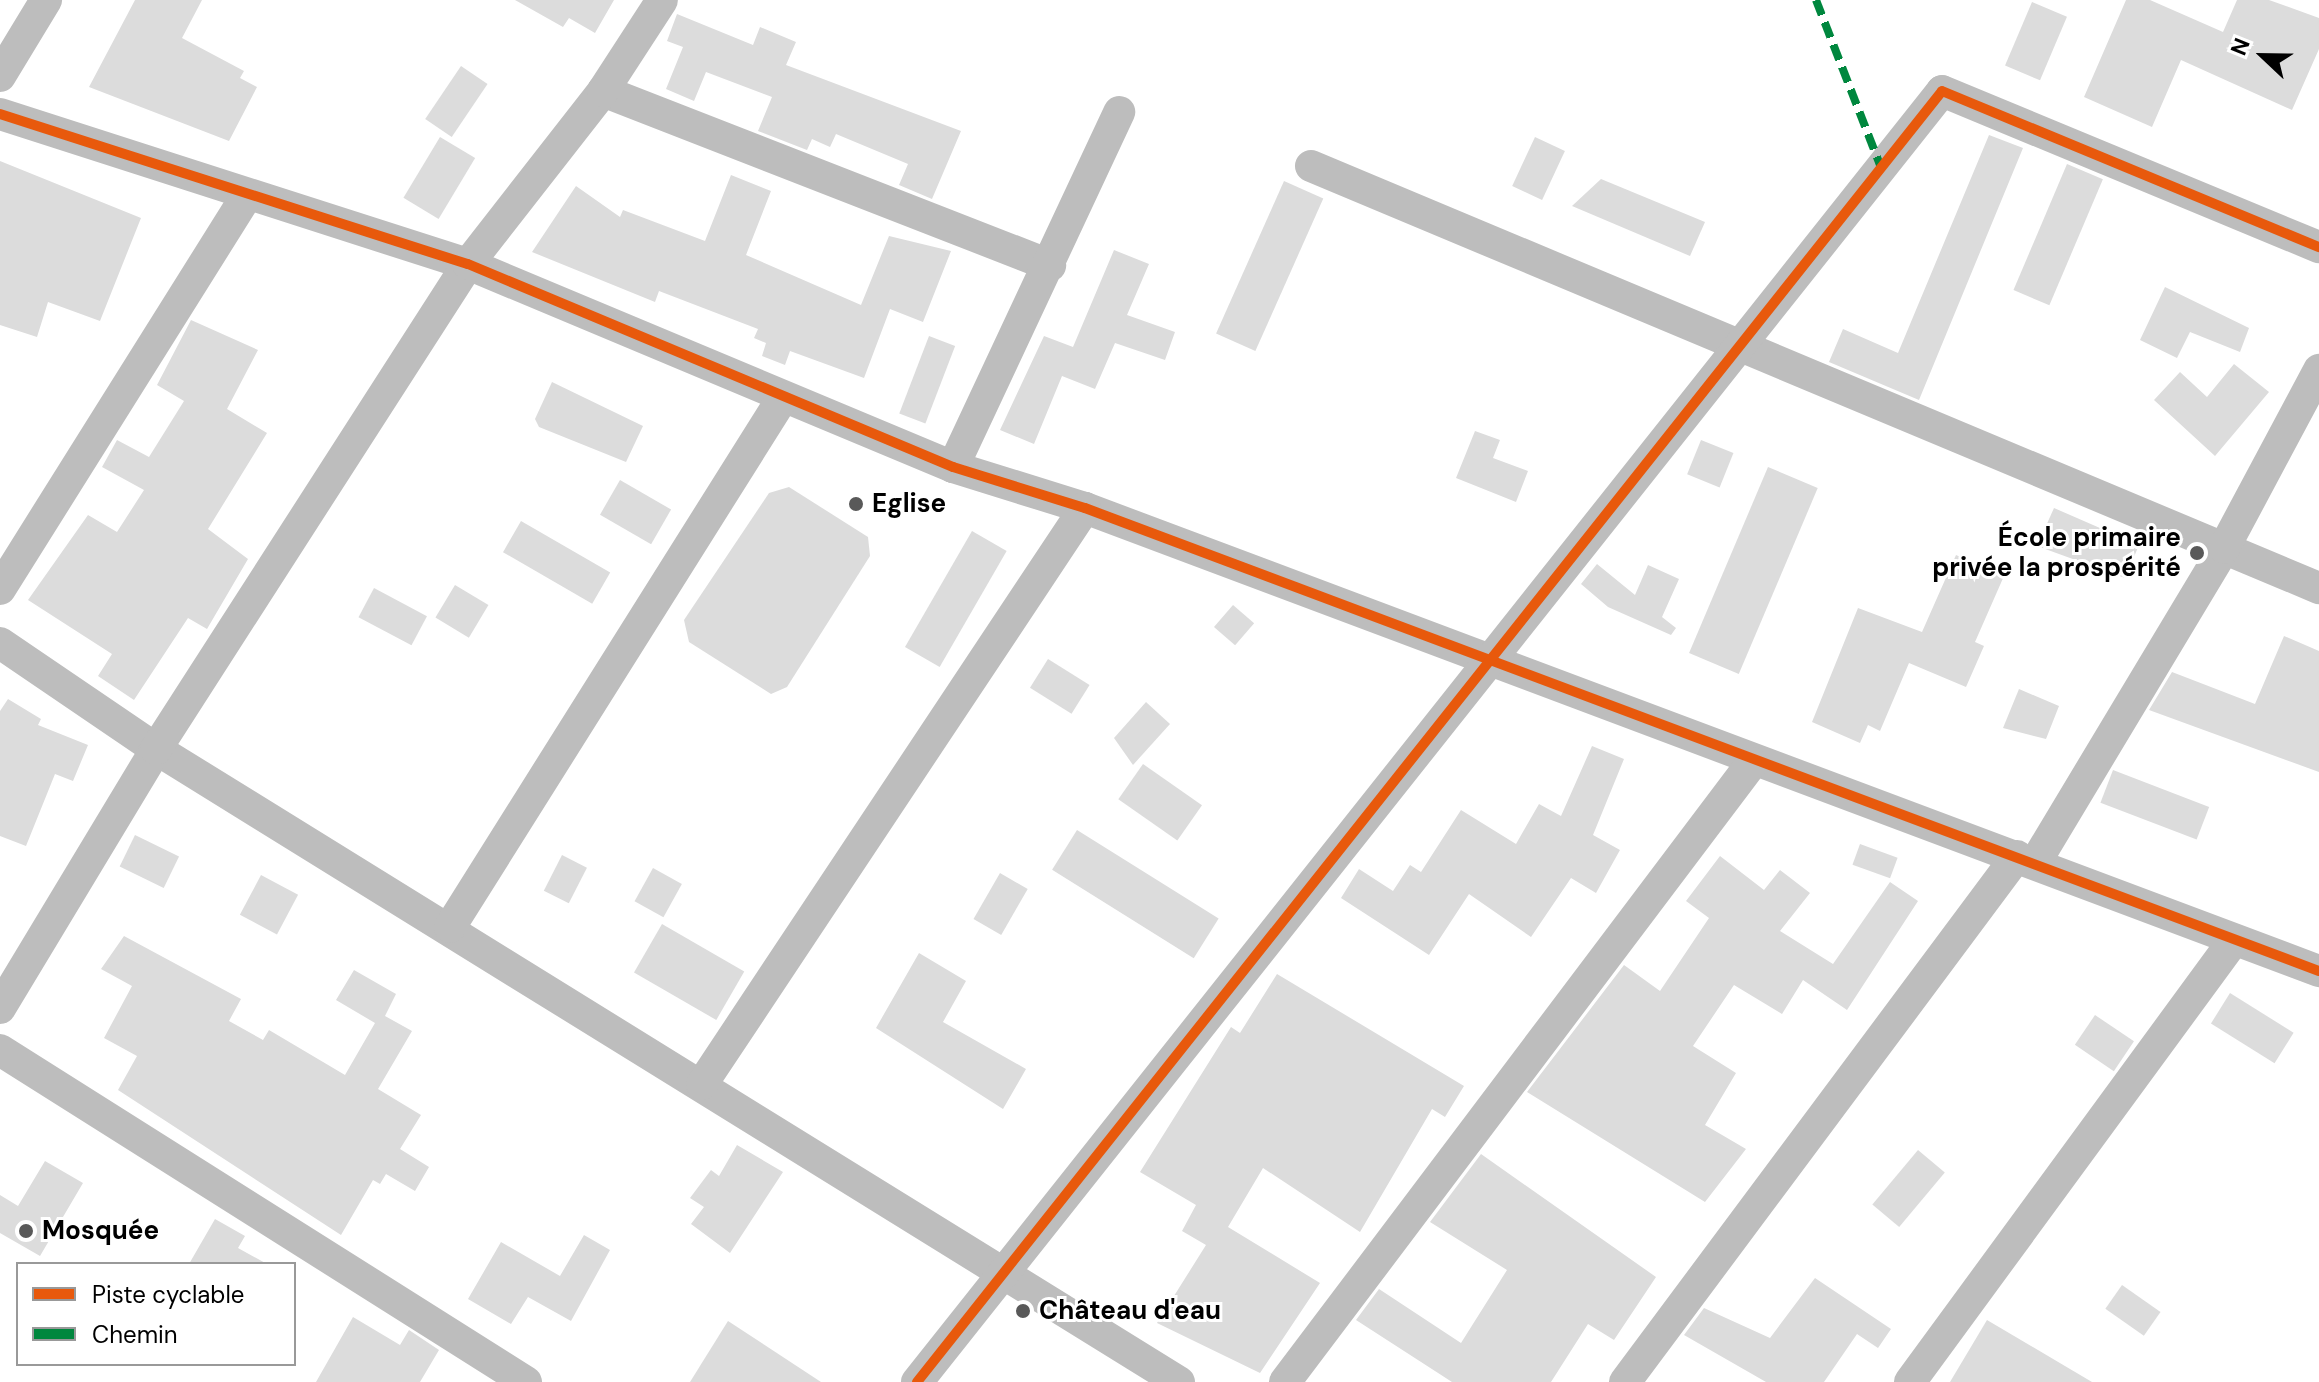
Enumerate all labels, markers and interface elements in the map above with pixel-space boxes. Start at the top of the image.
north arrow [2223,16,2303,96]
text: N [2224,34,2257,60]
place label: Eglise [872,488,946,520]
marker: Eglise [847,495,865,513]
place label: École primaire privée la prospérité [1932,522,2181,584]
marker: École primaire privée la prospérité [2188,544,2206,562]
place label: Mosquée [42,1215,159,1247]
marker: Mosquée [17,1222,35,1240]
legend [16,1262,296,1366]
text: Piste cyclable [92,1279,244,1310]
place label: Château d'eau [1039,1295,1221,1327]
marker: Château d'eau [1014,1302,1032,1320]
text: Chemin [92,1319,178,1350]

